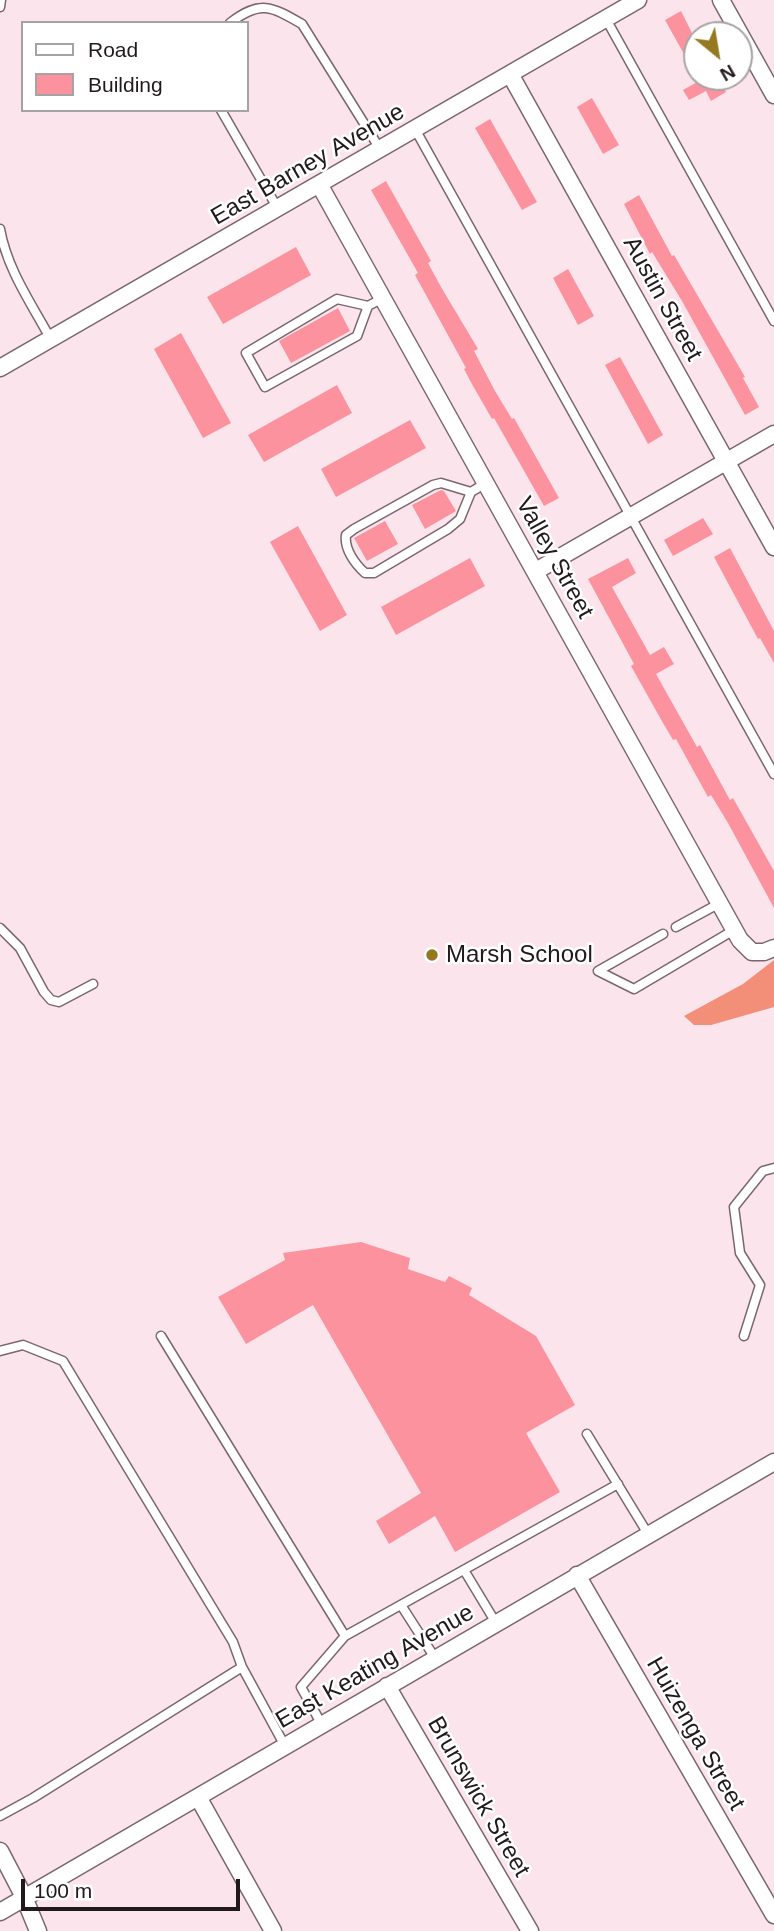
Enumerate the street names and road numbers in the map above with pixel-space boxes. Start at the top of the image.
street label: East Barney Avenue [206,98,410,232]
street label: Austin Street [616,232,708,366]
street label: Valley Street [509,492,599,624]
street label: East Keating Avenue [271,1599,479,1735]
street label: Huizenga Street [640,1652,750,1816]
street label: Brunswick Street [421,1712,535,1882]

